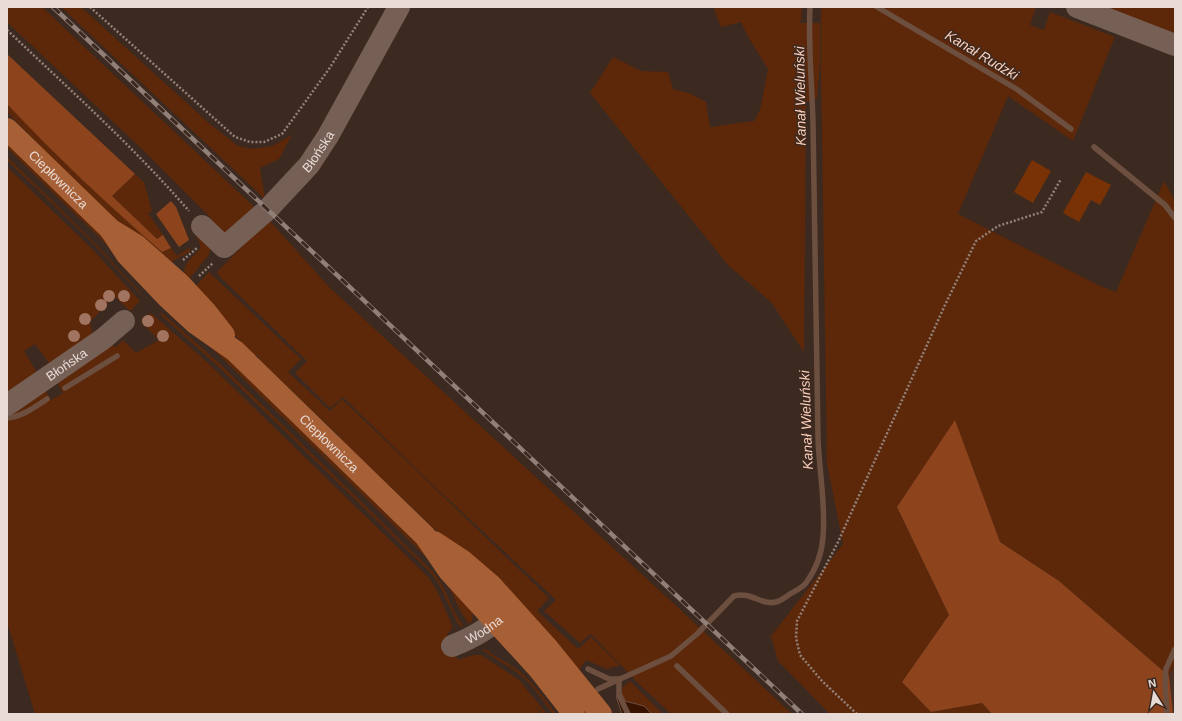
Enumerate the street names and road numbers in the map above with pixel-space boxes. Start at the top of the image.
street label: Błońska [299,128,337,175]
street label: Ciepłownicza [26,147,92,212]
street label: Błońska [43,344,90,383]
street label: Ciepłownicza [297,411,363,476]
street label: Wodna [463,611,506,647]

